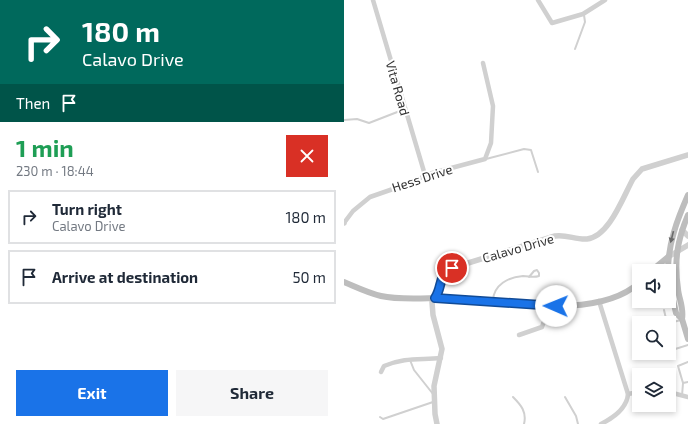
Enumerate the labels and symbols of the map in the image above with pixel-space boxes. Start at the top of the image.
street label: Vita Road [383,59,413,117]
street label: Hess Drive [390,161,454,195]
street label: Calavo Drive [480,230,556,266]
one-way arrow [669,230,675,243]
pin [435,251,469,285]
position arrow [535,285,577,327]

